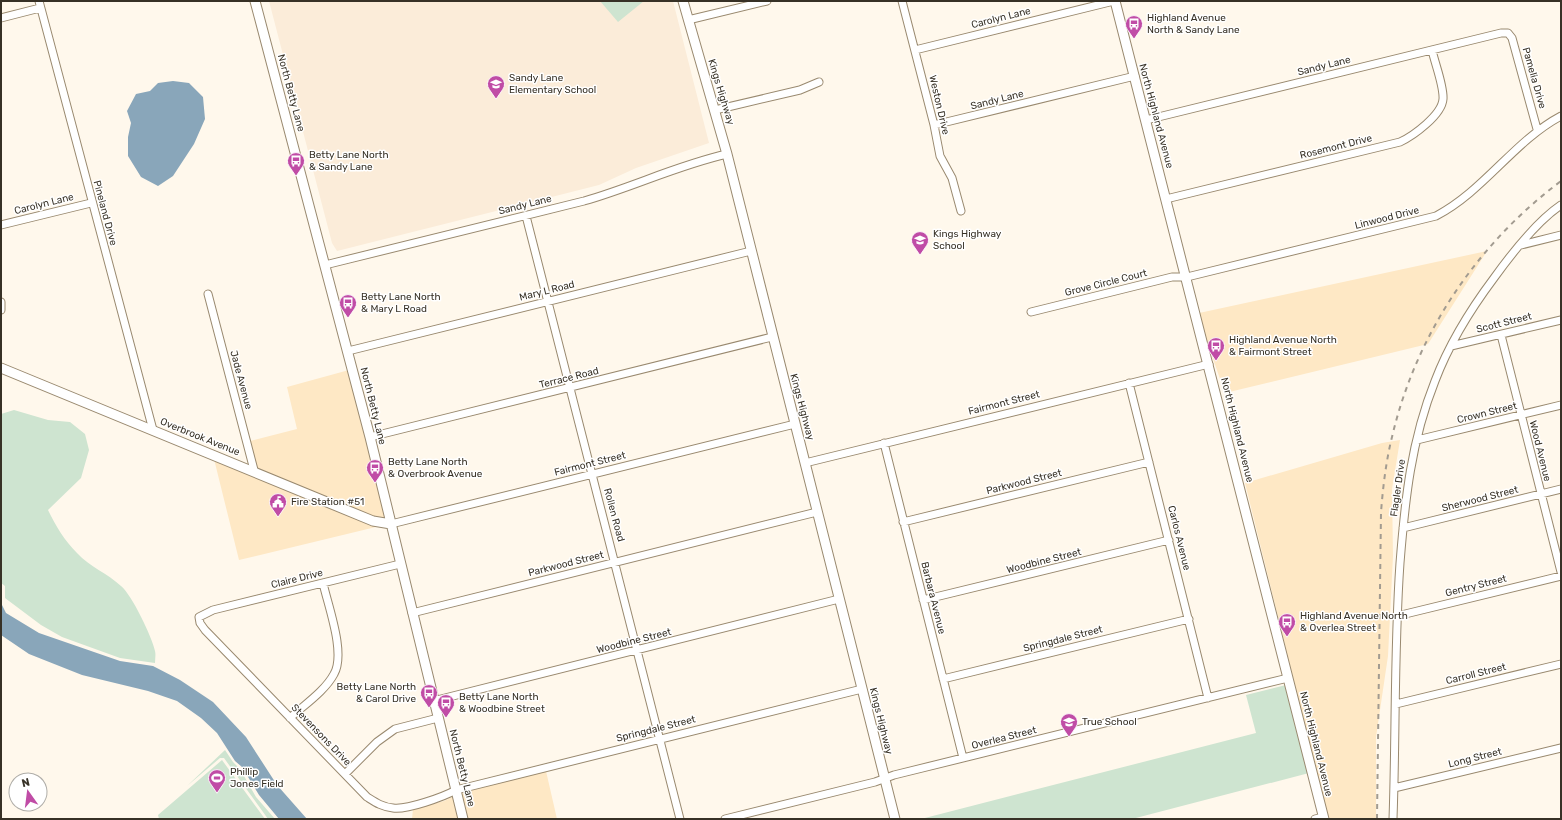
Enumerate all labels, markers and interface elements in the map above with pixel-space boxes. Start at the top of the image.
street label: Carolyn Lane [970,5,1032,31]
place label: Highland Avenue North & Sandy Lane [1147,12,1240,36]
bus stop icon: Highland Avenue North & Sandy Lane [1124,14,1144,39]
street label: Pamelia Drive [1520,46,1549,110]
street label: North Betty Lane [275,53,307,133]
street label: Sandy Lane [1296,54,1352,78]
street label: Kings Highway [705,58,737,127]
street label: North Highland Avenue [1136,62,1176,170]
place label: Sandy Lane Elementary School [509,72,596,96]
school or university icon: Sandy Lane Elementary School [486,74,506,99]
street label: Weston Drive [926,74,952,136]
street label: Sandy Lane [969,88,1025,112]
street label: Rosemont Drive [1299,132,1374,162]
place label: Betty Lane North & Sandy Lane [309,149,389,173]
bus stop icon: Betty Lane North & Sandy Lane [286,151,306,176]
street label: Pineland Drive [91,179,120,247]
street label: Carolyn Lane [13,191,75,217]
street label: Sandy Lane [497,193,553,217]
street label: Linwood Drive [1354,204,1421,232]
place label: Kings Highway School [933,228,1002,252]
school or university icon: Kings Highway School [910,230,930,255]
street label: Grove Circle Court [1064,267,1148,299]
street label: Mary L Road [518,278,576,304]
place label: Betty Lane North & Mary L Road [361,291,441,315]
bus stop icon: Betty Lane North & Mary L Road [338,293,358,318]
street label: Scott Street [1475,310,1533,336]
place label: Highland Avenue North & Fairmont Street [1229,334,1337,358]
bus stop icon: Highland Avenue North & Fairmont Street [1206,336,1226,361]
street label: Jade Avenue [227,349,255,411]
street label: Terrace Road [538,365,600,391]
street label: North Betty Lane [358,366,389,446]
street label: Kings Highway [787,372,817,442]
street label: North Highland Avenue [1218,376,1256,484]
street label: Fairmont Street [967,388,1041,418]
street label: Crown Street [1456,400,1518,426]
street label: Overbrook Avenue [158,416,242,459]
street label: Wood Avenue [1527,419,1553,483]
street label: Fairmont Street [553,449,627,479]
place label: Betty Lane North & Overbrook Avenue [388,456,483,480]
bus stop icon: Betty Lane North & Overbrook Avenue [365,458,385,483]
street label: Flagler Drive [1388,458,1408,517]
street label: Parkwood Street [985,467,1063,497]
street label: Sherwood Street [1441,484,1520,514]
street label: Rollen Road [601,487,627,543]
public building icon: Fire Station #51 [268,492,288,517]
place label: Fire Station #51 [291,496,364,508]
street label: Carlos Avenue [1165,504,1193,572]
street label: Woodbine Street [1005,546,1083,576]
street label: Parkwood Street [527,549,605,579]
street label: Barbara Avenue [918,561,948,636]
street label: Claire Drive [270,567,324,591]
street label: Gentry Street [1444,573,1508,599]
place label: Highland Avenue North & Overlea Street [1300,610,1408,634]
bus stop icon: Highland Avenue North & Overlea Street [1277,612,1297,637]
street label: Springdale Street [1022,623,1104,655]
street label: Woodbine Street [595,626,673,656]
street label: Carroll Street [1445,661,1507,687]
place label: Betty Lane North & Carol Drive [336,681,416,705]
bus stop icon: Betty Lane North & Carol Drive [419,683,439,708]
street label: Kings Highway [867,686,895,756]
street label: North Highland Avenue [1297,690,1335,798]
place label: Betty Lane North & Woodbine Street [459,691,545,715]
bus stop icon: Betty Lane North & Woodbine Street [436,693,456,718]
street label: Stevensons Drive [289,702,354,769]
school or university icon: True School [1059,712,1079,737]
street label: Springdale Street [615,713,697,745]
place label: True School [1082,716,1137,728]
street label: Overlea Street [970,724,1038,752]
street label: North Betty Lane [447,728,478,808]
street label: Long Street [1447,746,1503,770]
place label: Phillip Jones Field [230,766,284,790]
sports icon: Phillip Jones Field [207,768,227,793]
north arrow [8,772,48,812]
text: N [20,775,31,790]

